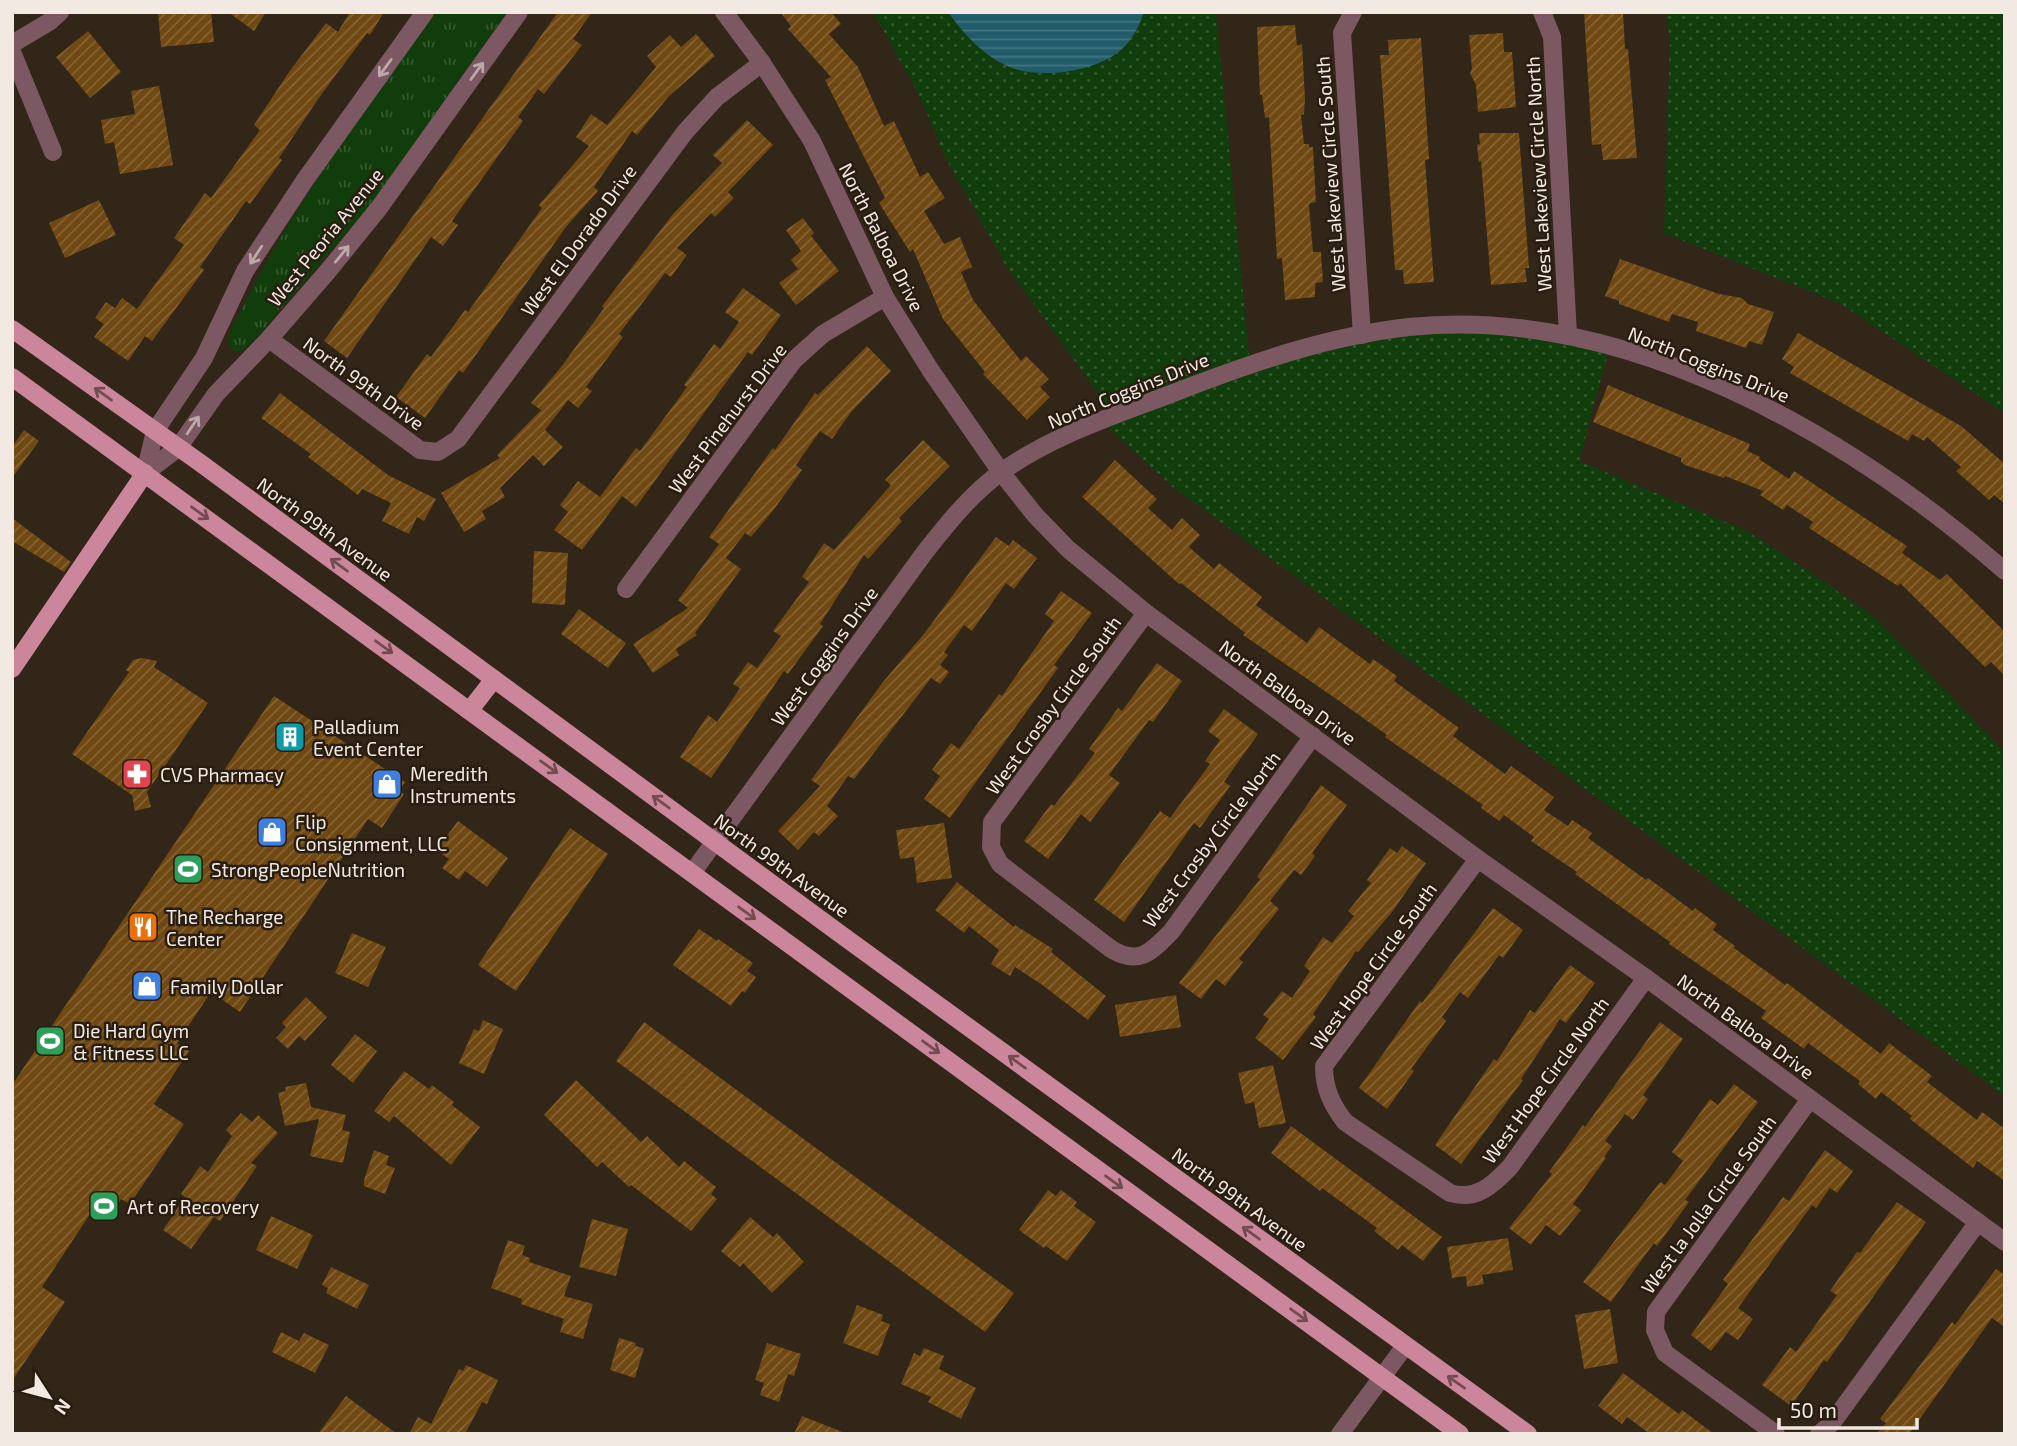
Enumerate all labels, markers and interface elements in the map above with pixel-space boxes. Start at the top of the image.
street label: West Lakeview Circle South [1310,55,1350,293]
street label: West Lakeview Circle North [1520,56,1556,292]
one-way arrow [378,58,392,77]
one-way arrow [470,62,485,81]
street label: North Balboa Drive [835,159,929,315]
street label: West El Dorado Drive [515,160,641,320]
street label: West Peoria Avenue [262,163,388,311]
one-way arrow [248,244,262,264]
one-way arrow [334,245,350,263]
street label: North Coggins Drive [1625,321,1793,407]
street label: North 99th Drive [299,331,429,435]
street label: West Pinehurst Drive [663,338,791,498]
street label: North Coggins Drive [1044,347,1212,433]
one-way arrow [94,387,113,401]
one-way arrow [187,416,201,436]
street label: North 99th Avenue [253,472,397,586]
one-way arrow [191,505,209,520]
one-way arrow [330,558,349,573]
street label: West Coggins Drive [766,582,882,730]
street label: West Crosby Circle South [980,611,1126,799]
street label: North Balboa Drive [1215,635,1361,749]
one-way arrow [374,640,393,654]
place label: Palladium Event Center [313,715,424,760]
building icon: Palladium Event Center [273,720,307,754]
street label: West Crosby Circle North [1137,746,1285,932]
pharmacy icon: CVS Pharmacy [120,757,154,791]
one-way arrow [539,760,558,774]
place label: Meredith Instruments [410,762,516,807]
place label: CVS Pharmacy [160,763,284,786]
shop icon: Meredith Instruments [370,767,404,801]
one-way arrow [652,795,671,809]
street label: North 99th Avenue [710,808,854,922]
place label: Flip Consignment, LLC [295,810,448,855]
shop icon: Flip Consignment, LLC [255,815,289,849]
sports icon: StrongPeopleNutrition [171,852,205,886]
place label: StrongPeopleNutrition [211,858,405,881]
street label: West Hope Circle South [1305,878,1441,1054]
place label: The Recharge Center [166,905,283,950]
one-way arrow [737,906,756,920]
restaurant icon: The Recharge Center [126,910,160,944]
shop icon: Family Dollar [130,969,164,1003]
street label: North Balboa Drive [1673,969,1819,1083]
place label: Family Dollar [170,975,284,998]
street label: West Hope Circle North [1477,992,1613,1168]
place label: Die Hard Gym & Fitness LLC [73,1019,189,1064]
sports icon: Die Hard Gym & Fitness LLC [33,1024,67,1058]
one-way arrow [921,1040,940,1055]
one-way arrow [1009,1055,1027,1070]
street label: West la Jolla Circle South [1636,1110,1780,1298]
street label: North 99th Avenue [1168,1142,1312,1256]
one-way arrow [1105,1174,1123,1189]
sports icon: Art of Recovery [87,1189,121,1223]
place label: Art of Recovery [127,1195,259,1218]
one-way arrow [1242,1226,1261,1241]
one-way arrow [1289,1308,1308,1322]
north arrow [14,1362,84,1432]
one-way arrow [1447,1375,1466,1389]
scale bar [1779,1386,1917,1430]
text: N [50,1395,76,1420]
text: 50 m [1790,1397,1837,1422]

